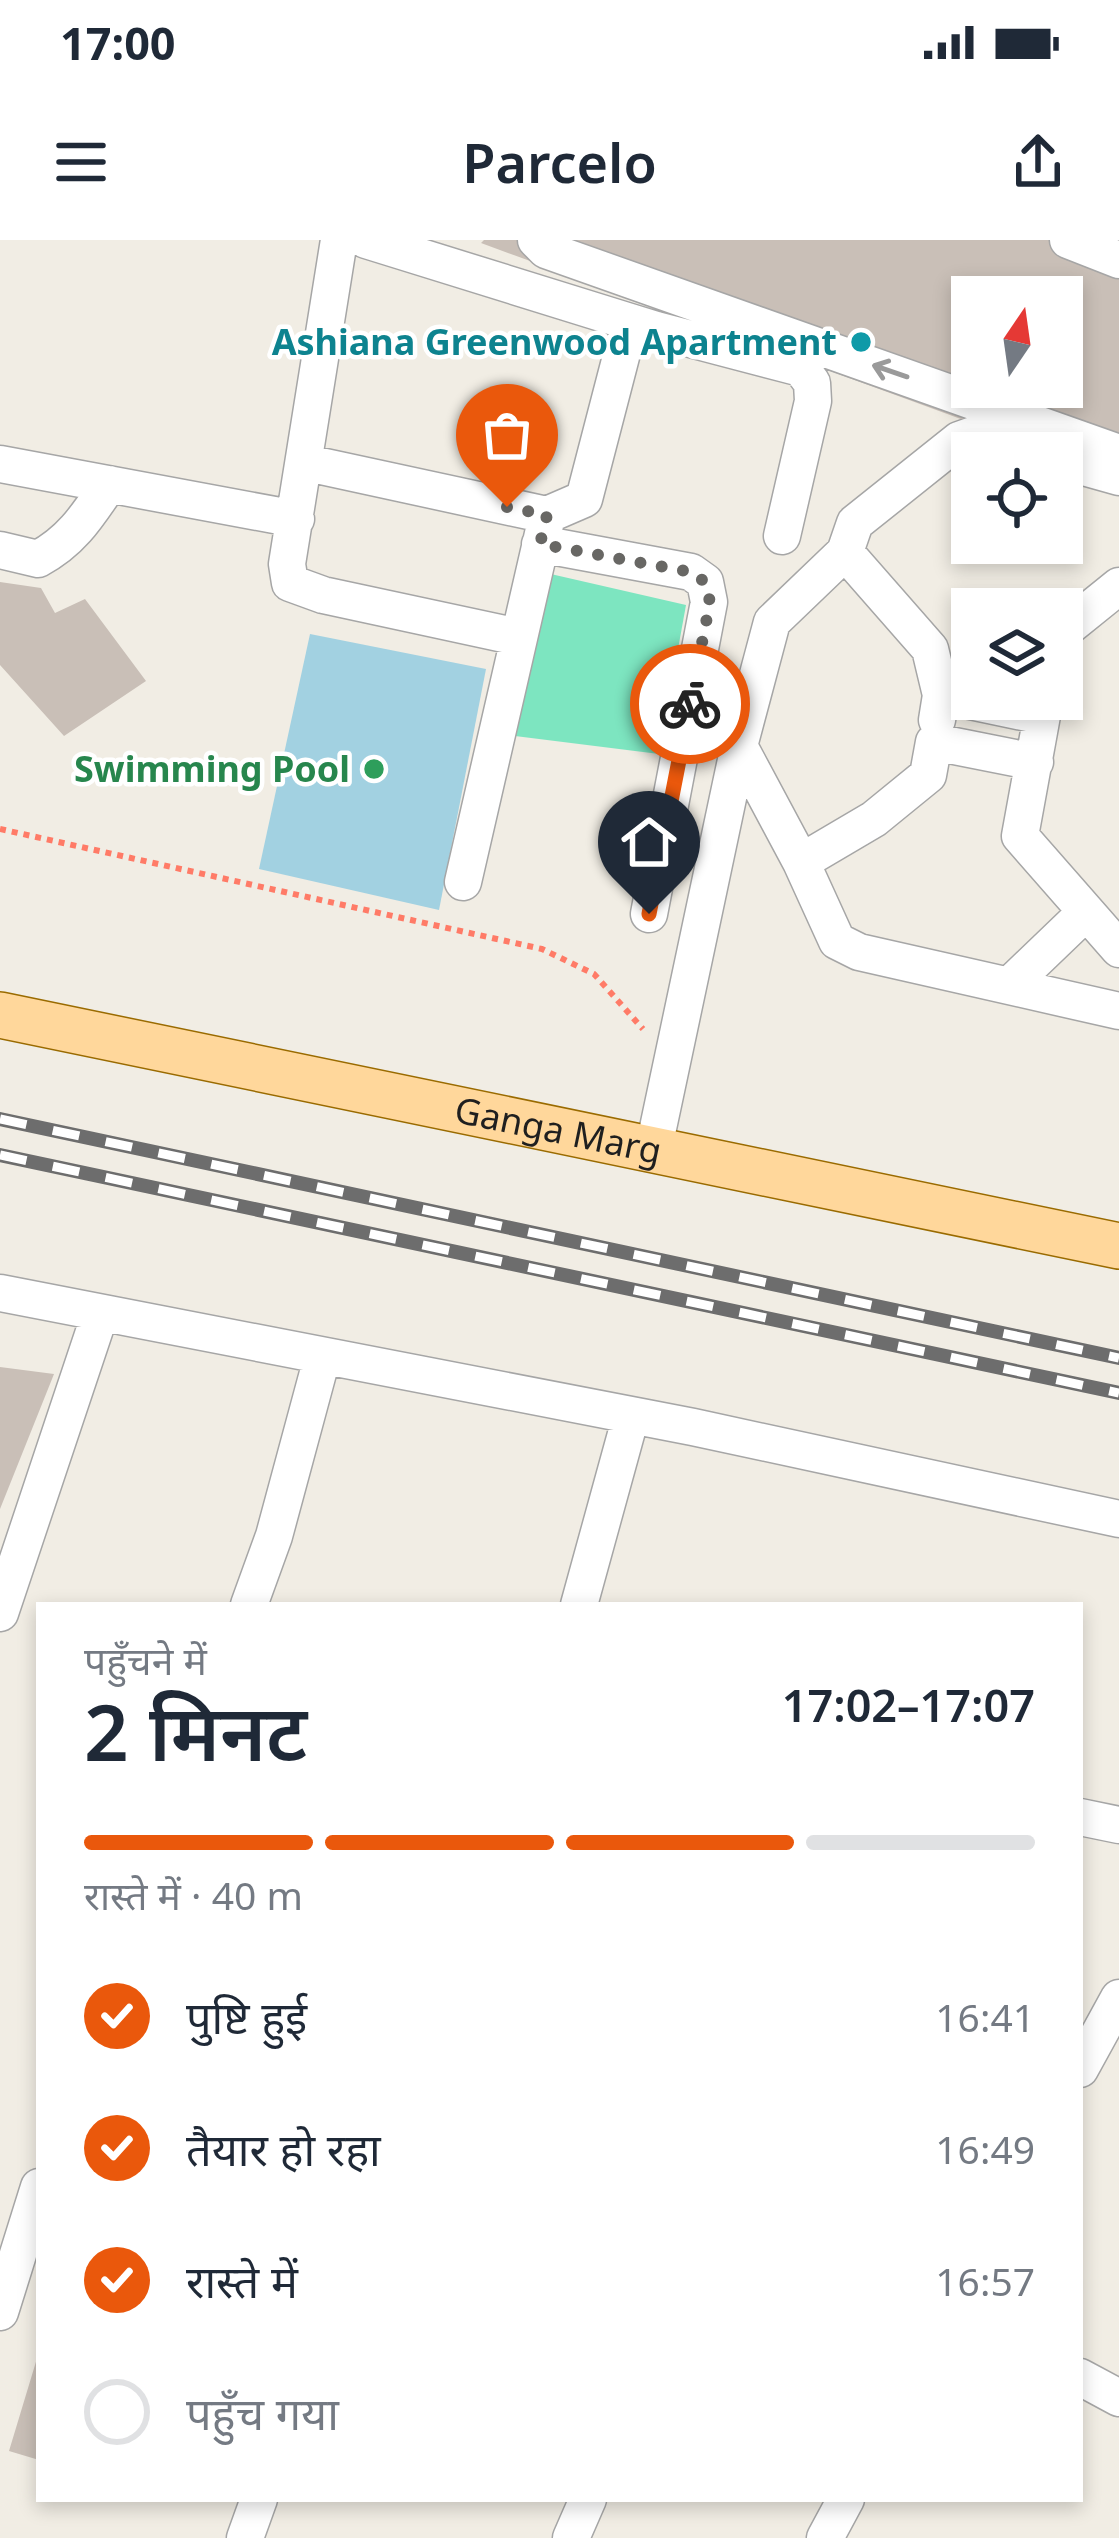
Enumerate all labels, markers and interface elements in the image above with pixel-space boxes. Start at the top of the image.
text: 17:00 [60,12,176,73]
text: Parcelo [462,125,657,199]
icon: menu [48,129,114,195]
icon: share [1005,129,1071,195]
north arrow [951,276,1083,408]
map controls [951,276,1083,720]
place label: Ashiana Greenwood Apartment [272,317,837,366]
marker: Ashiana Greenwood Apartment [848,329,874,355]
one-way arrow [872,359,909,381]
pin [456,384,558,507]
icon: bag [474,402,540,468]
button: locate [951,432,1083,564]
button: layers [951,588,1083,720]
courier [630,644,750,764]
icon: bike [657,671,723,737]
place label: Swimming Pool [74,744,350,793]
marker: Swimming Pool [361,756,387,782]
pin [598,791,700,914]
icon: home [616,809,682,875]
street label: Ganga Marg [451,1085,666,1175]
text: पहुँचने में [84,1633,207,1686]
text: 17:02–17:07 [782,1674,1035,1735]
text: 2 मिनट [84,1678,307,1784]
text: रास्ते में · 40 m [84,1868,303,1921]
icon: check [84,1983,150,2049]
text: पुष्टि हुई [186,1986,307,2047]
text: 16:41 [935,1990,1035,2043]
icon: check [84,2115,150,2181]
text: तैयार हो रहा [186,2118,381,2179]
text: 16:49 [935,2122,1035,2175]
icon: check [84,2247,150,2313]
text: रास्ते में [186,2250,298,2311]
text: 16:57 [935,2254,1035,2307]
text: पहुँच गया [186,2382,339,2443]

